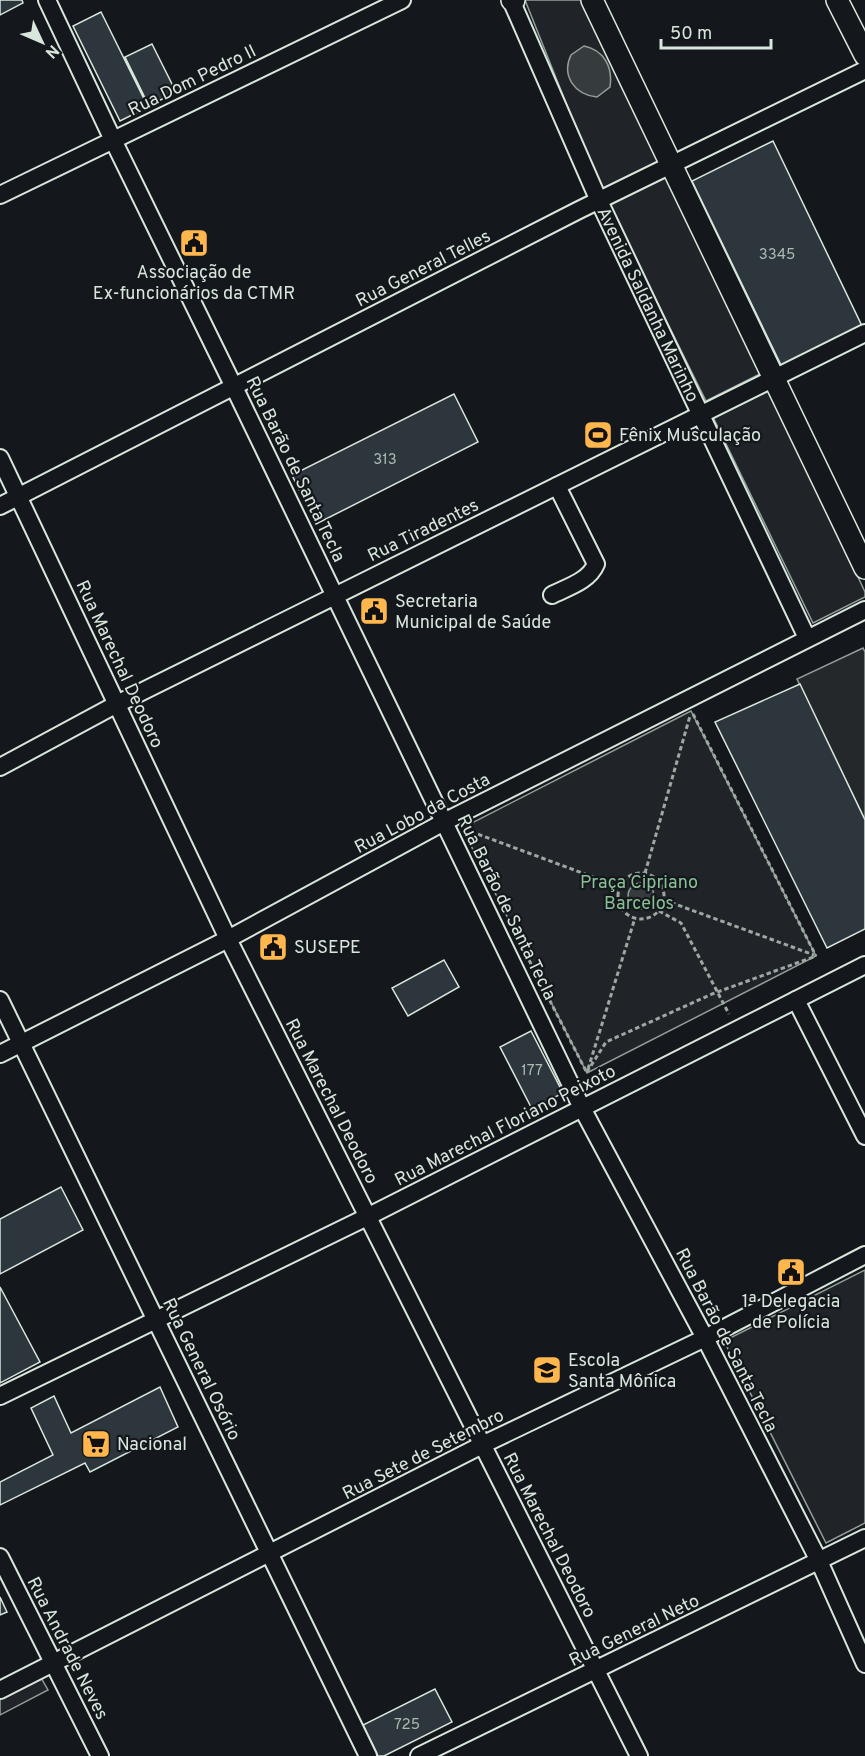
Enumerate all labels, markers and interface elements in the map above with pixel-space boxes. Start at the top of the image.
north arrow [12,12,72,72]
scale bar [661,12,770,50]
text: 50 m [670,23,712,46]
text: N [40,40,63,62]
street label: Rua Dom Pedro II [125,40,260,122]
street label: Avenida Saldanha Marinho [591,204,703,406]
street label: Rua General Telles [352,225,495,313]
public building icon: Associação de Ex-funcionários da CTMR [178,227,210,259]
house number: 3345 [759,246,795,265]
place label: Associação de Ex-funcionários da CTMR [93,262,295,306]
street label: Rua Barão de Santa Tecla [240,373,350,566]
sports icon: Fênix Musculação [582,419,614,451]
place label: Fênix Musculação [619,425,761,448]
house number: 313 [373,451,397,470]
street label: Rua Tiradentes [364,495,483,568]
street label: Rua Marechal Deodoro [70,577,168,752]
place label: Secretaria Municipal de Saúde [395,591,551,635]
public building icon: Secretaria Municipal de Saúde [358,595,390,627]
street label: Rua Lobo da Costa [351,769,494,860]
street label: Rua Barão de Santa Tecla [451,811,561,1004]
park label: Praça Cipriano Barcelos [580,872,698,916]
public building icon: SUSEPE [257,931,289,963]
place label: SUSEPE [294,937,361,960]
street label: Rua Marechal Deodoro [279,1015,382,1188]
street label: Rua Marechal Floriano Peixoto [391,1060,620,1192]
house number: 177 [521,1062,543,1081]
street label: Rua Barão de Santa Tecla [669,1245,782,1437]
public building icon: 1ª Delegacia de Polícia [775,1256,807,1288]
place label: 1ª Delegacia de Polícia [742,1291,840,1335]
street label: Rua General Osório [156,1295,245,1445]
place label: Escola Santa Mônica [568,1350,676,1394]
school or university icon: Escola Santa Mônica [531,1354,563,1386]
street label: Rua Sete de Setembro [339,1405,508,1506]
supermarket icon: Nacional [80,1428,112,1460]
place label: Nacional [117,1434,187,1457]
street label: Rua Marechal Deodoro [497,1449,600,1622]
street label: Rua Andrade Neves [21,1573,113,1724]
street label: Rua General Neto [566,1590,704,1673]
house number: 725 [394,1716,420,1735]

